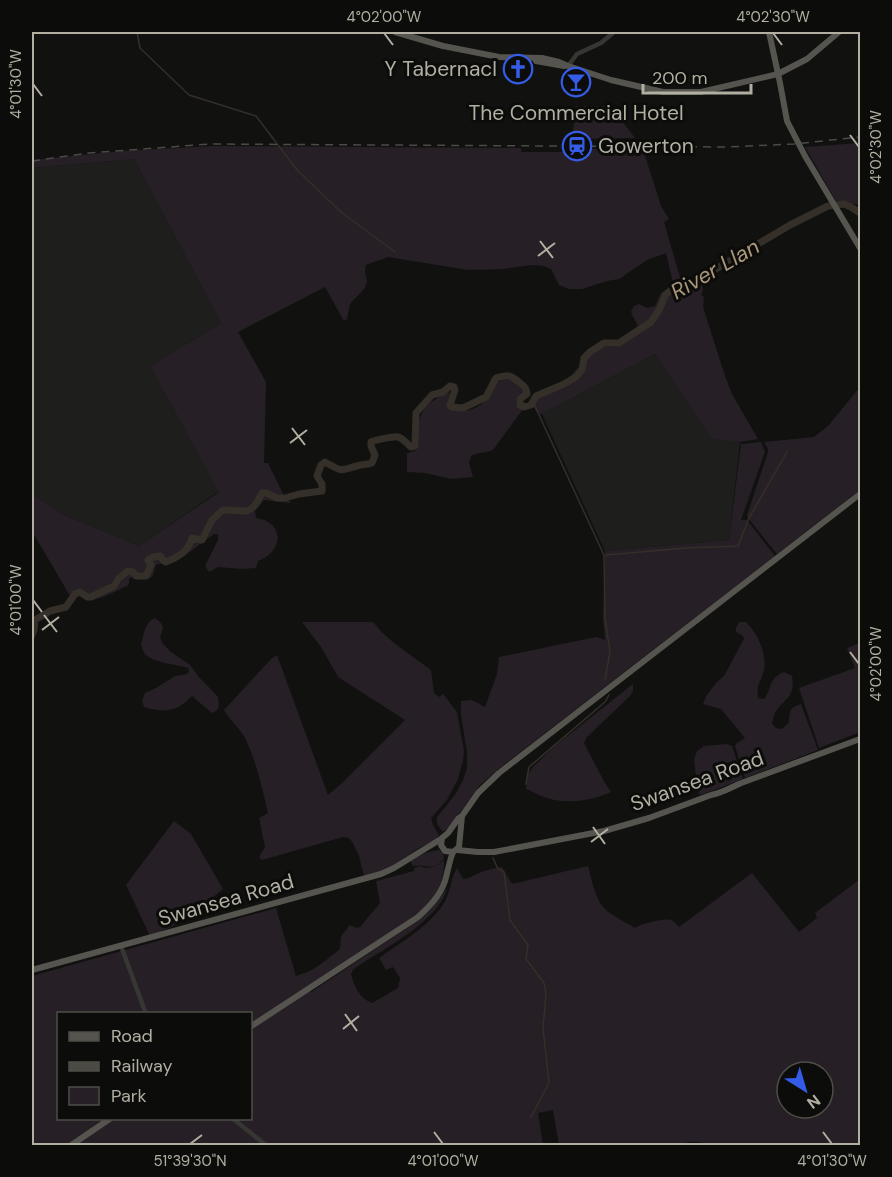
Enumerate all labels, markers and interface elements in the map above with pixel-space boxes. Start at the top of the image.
text: 4°02'00"W [347,7,422,27]
text: 4°02'30"W [736,7,810,27]
text: 4°01'30"W [6,49,26,119]
church icon: Y Tabernacl [502,53,534,85]
place label: Y Tabernacl [385,55,497,83]
scale bar [643,57,751,95]
bar icon: The Commercial Hotel [560,66,592,98]
text: 200 m [652,66,708,90]
place label: The Commercial Hotel [468,99,684,127]
text: 4°02'30"W [866,110,886,184]
station icon: Gowerton [561,130,593,162]
place label: Gowerton [598,132,694,160]
water label: River Llan [665,232,765,306]
text: 4°01'00"W [6,564,26,635]
text: 4°02'00"W [866,626,886,701]
street label: Swansea Road [627,744,767,818]
street label: Swansea Road [155,867,297,933]
legend [57,1012,252,1120]
text: Road [111,1024,153,1048]
text: Railway [111,1054,173,1078]
north arrow [775,1060,835,1120]
text: Park [111,1084,147,1108]
text: N [803,1090,825,1113]
text: 51°39'30"N [153,1151,227,1171]
text: 4°01'00"W [408,1151,479,1171]
text: 4°01'30"W [797,1151,867,1171]

